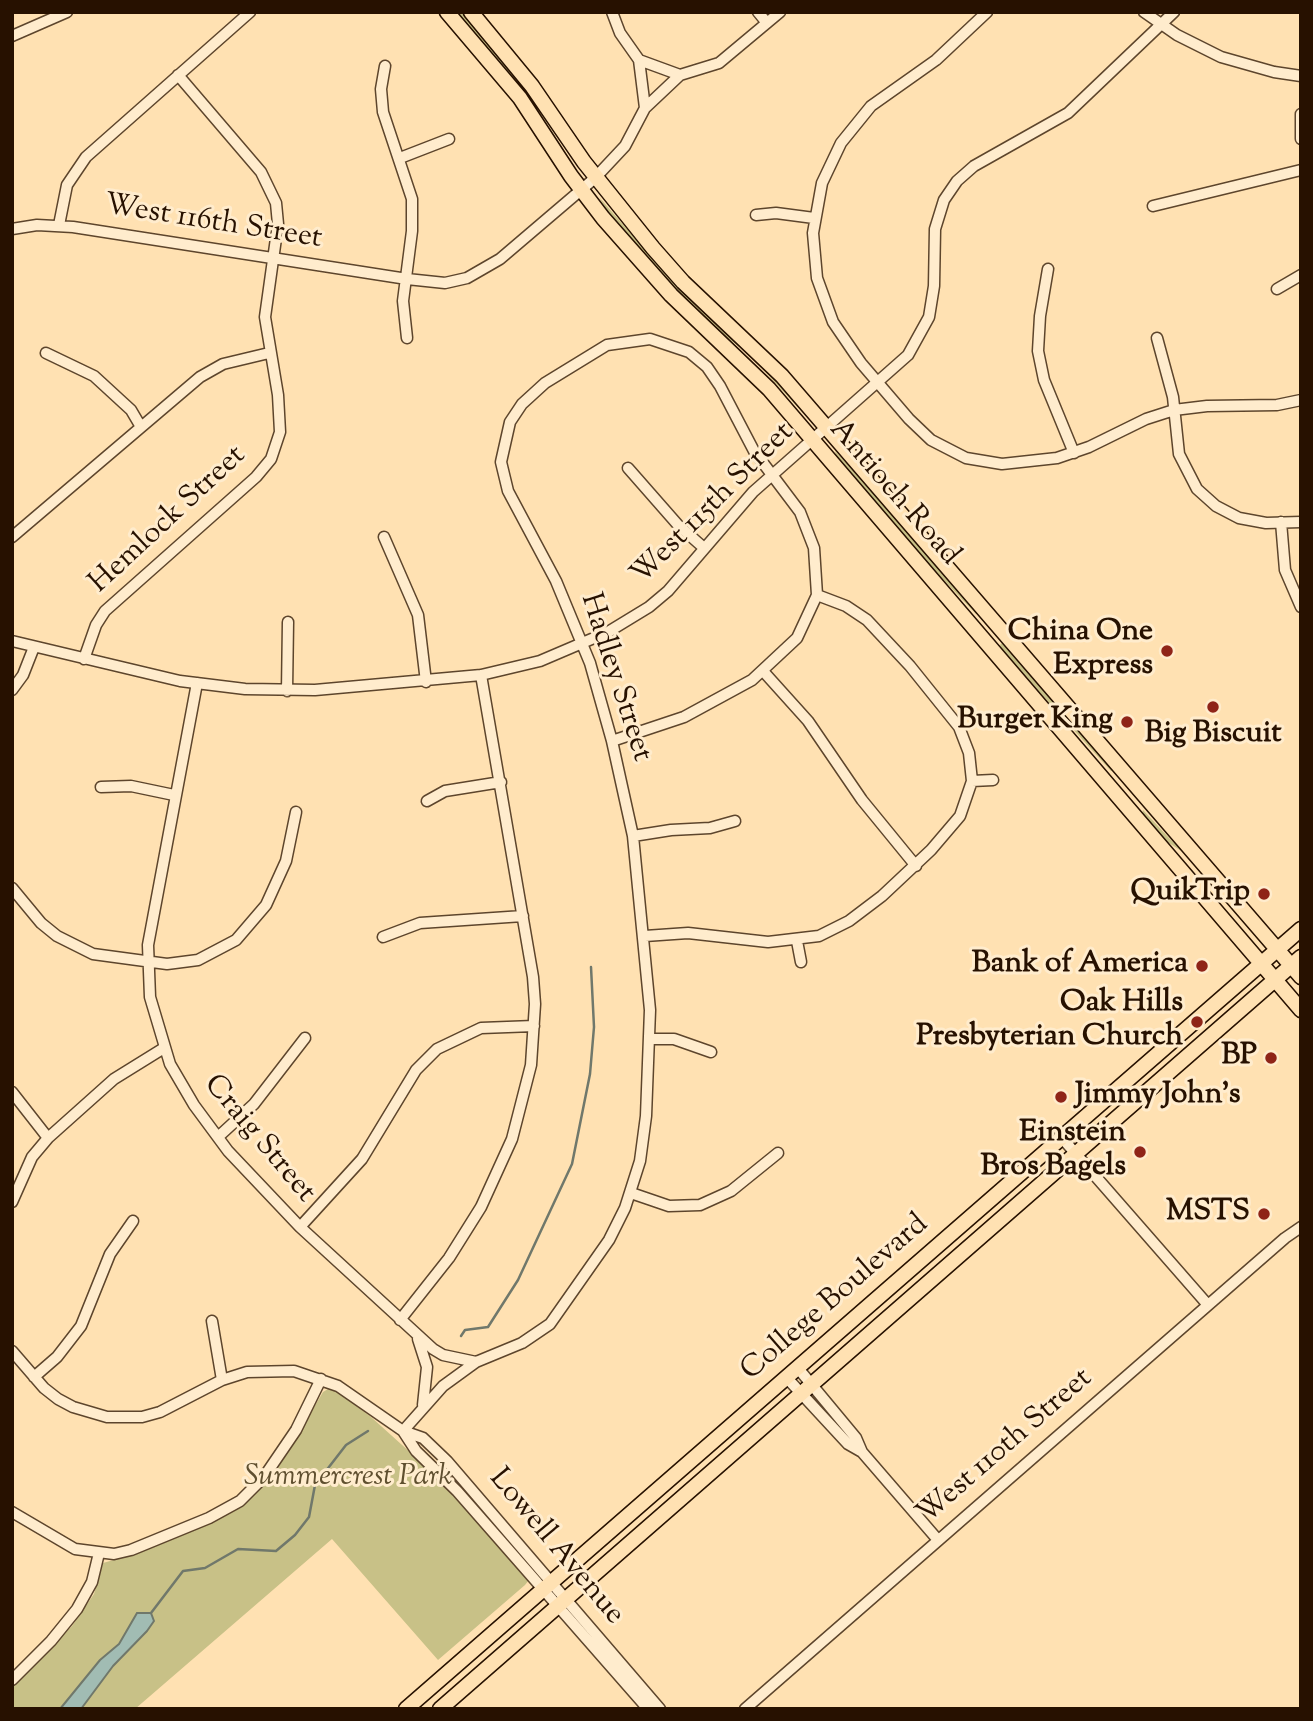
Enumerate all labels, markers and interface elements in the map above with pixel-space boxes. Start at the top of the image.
street label: West 116th Street [102,189,324,259]
street label: Antioch Road [820,414,966,574]
street label: West 115th Street [625,416,803,594]
street label: Hemlock Street [83,439,255,603]
street label: Hadley Street [570,589,658,767]
place label: China One Express [1008,616,1153,686]
marker: China One Express [1159,643,1175,659]
marker: Big Biscuit [1205,699,1221,715]
place label: Burger King [957,704,1113,740]
marker: Burger King [1119,714,1135,730]
place label: Big Biscuit [1145,718,1281,754]
place label: QuikTrip [1131,876,1250,912]
marker: QuikTrip [1256,886,1272,902]
place label: Bank of America [972,948,1188,984]
marker: Bank of America [1194,958,1210,974]
place label: Oak Hills Presbyterian Church [916,987,1183,1058]
marker: Oak Hills Presbyterian Church [1189,1014,1205,1030]
place label: BP [1221,1040,1257,1076]
marker: BP [1263,1050,1279,1066]
street label: Craig Street [194,1069,322,1211]
place label: Jimmy John's [1075,1079,1241,1115]
marker: Jimmy John's [1053,1089,1069,1105]
place label: Einstein Bros Bagels [980,1117,1126,1188]
marker: Einstein Bros Bagels [1132,1144,1148,1160]
place label: MSTS [1166,1196,1250,1232]
marker: MSTS [1256,1206,1272,1222]
street label: College Boulevard [735,1208,937,1390]
street label: West 110th Street [911,1362,1101,1534]
park label: Summercrest Park [244,1461,452,1497]
street label: Lowell Avenue [479,1463,631,1633]

